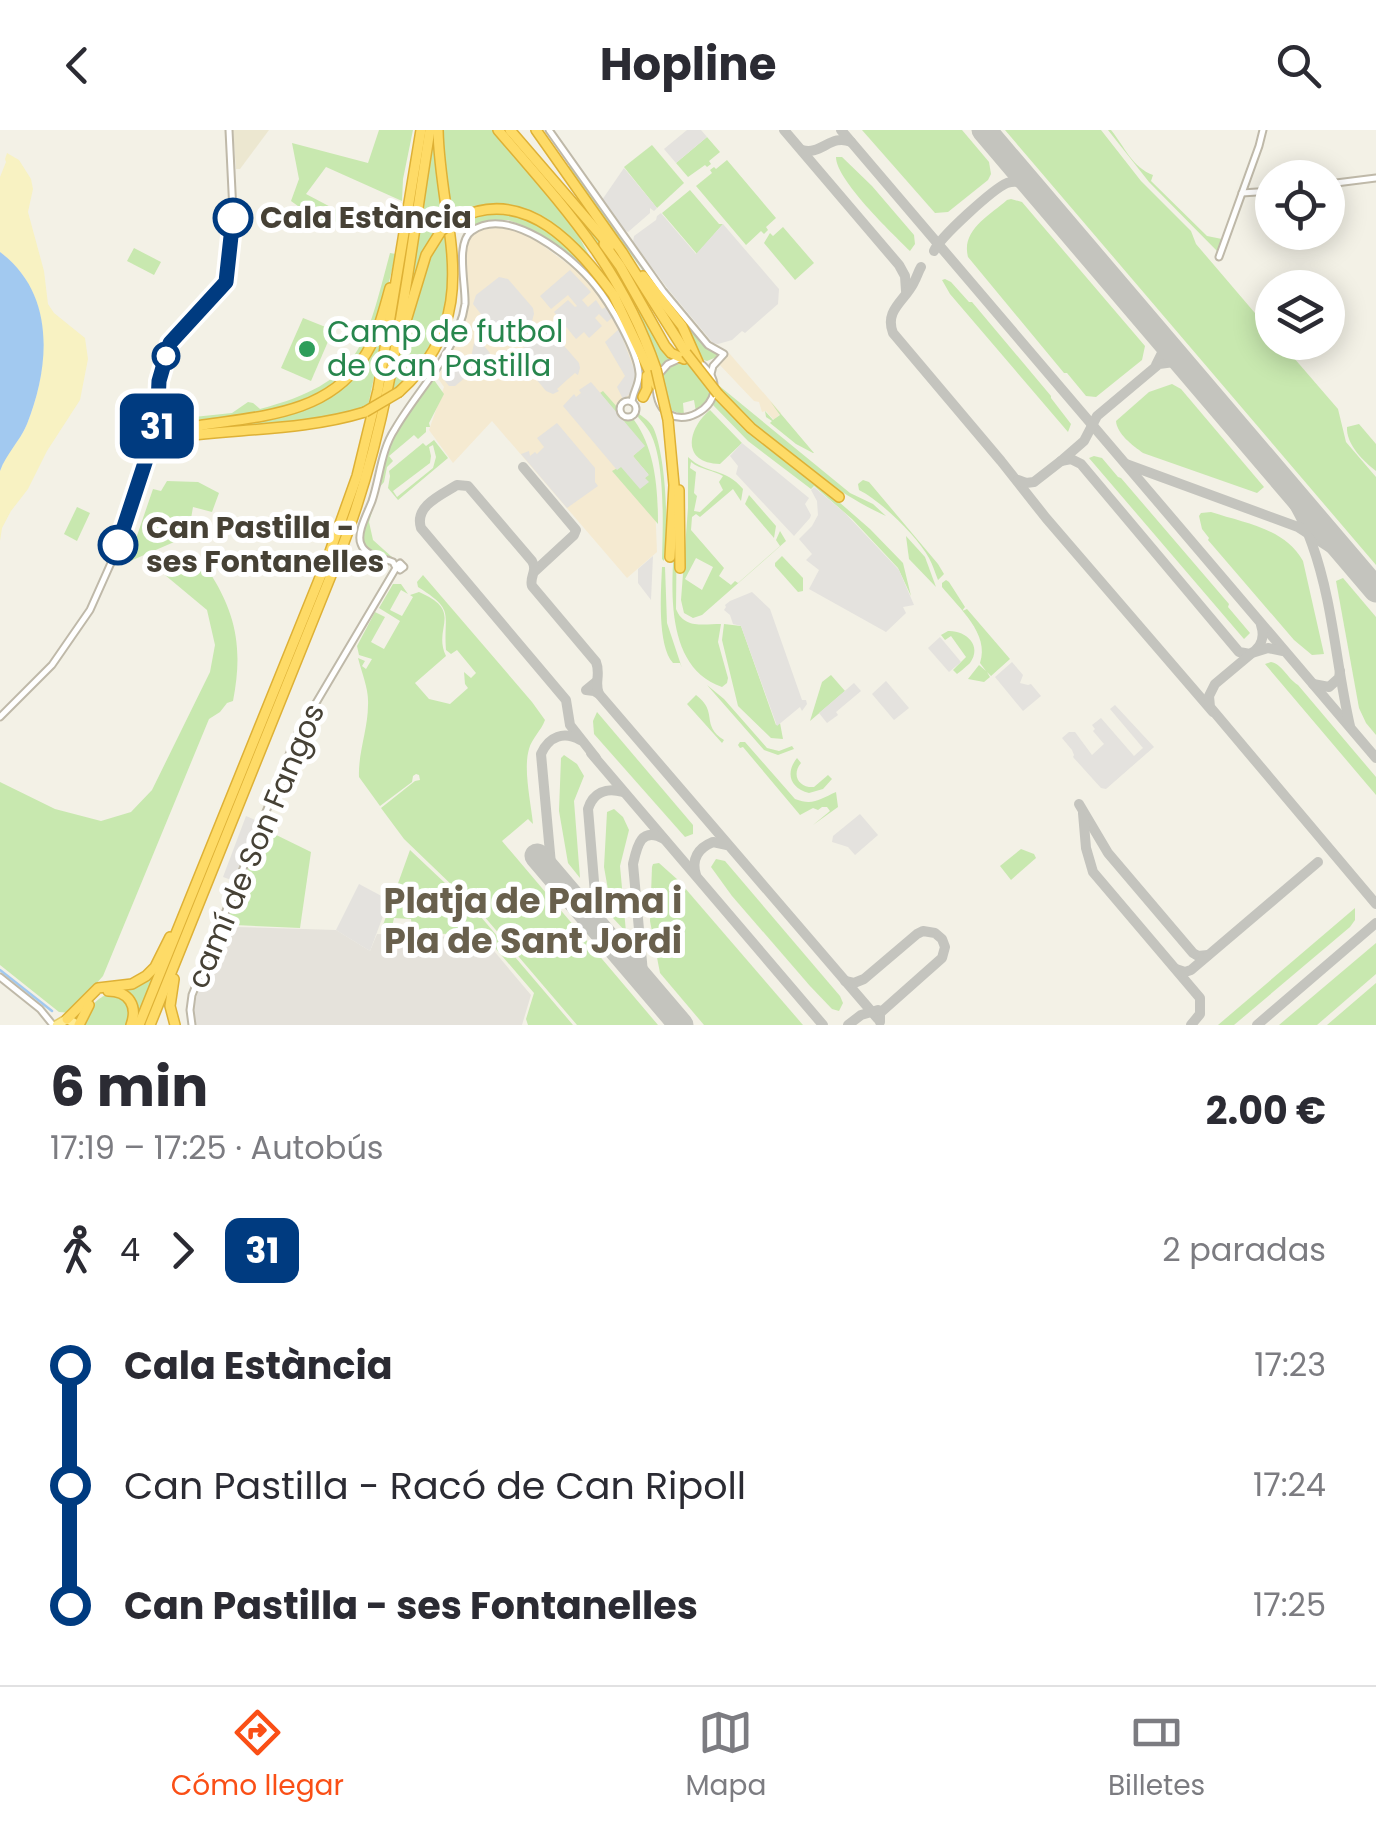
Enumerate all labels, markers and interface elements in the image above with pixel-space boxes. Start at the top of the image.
text: Hopline [600,33,776,96]
icon: back [50,38,105,93]
icon: search [1271,38,1326,93]
map controls [1255,160,1345,360]
button: locate [1255,160,1345,250]
place label: Cala Estància [260,196,472,239]
marker: Cala Estància [214,199,252,237]
button: layers [1255,270,1345,360]
place label: Camp de futbol de Can Pastilla [327,310,563,387]
marker: Camp de futbol de Can Pastilla [296,338,318,360]
unlabelled marker [153,343,179,369]
line badge: 31 [112,394,202,458]
text: 31 [140,402,174,451]
place label: Can Pastilla - ses Fontanelles [146,506,384,583]
marker: Can Pastilla - ses Fontanelles [99,526,137,564]
street label: camí de Son Fangos [176,697,335,995]
district label: Platja de Palma i Pla de Sant Jordi [384,876,682,965]
text: 6 min [50,1048,208,1125]
text: 2.00 € [1206,1084,1326,1137]
text: 17:19 – 17:25 · Autobús [50,1125,384,1170]
icon: walk [50,1223,105,1278]
icon: forward [155,1223,210,1278]
text: 31 [245,1226,279,1275]
text: 4 [120,1227,140,1272]
text: 2 paradas [1162,1227,1326,1272]
text: Cala Estància [124,1339,392,1392]
text: 17:23 [1254,1342,1326,1387]
text: Can Pastilla - Racó de Can Ripoll [124,1459,746,1512]
text: 17:24 [1253,1462,1326,1507]
text: Can Pastilla - ses Fontanelles [124,1579,698,1632]
text: 17:25 [1253,1582,1326,1627]
tab: Cómo llegar [171,1705,344,1807]
tab: Mapa [685,1705,766,1807]
tab: Billetes [1108,1705,1205,1807]

